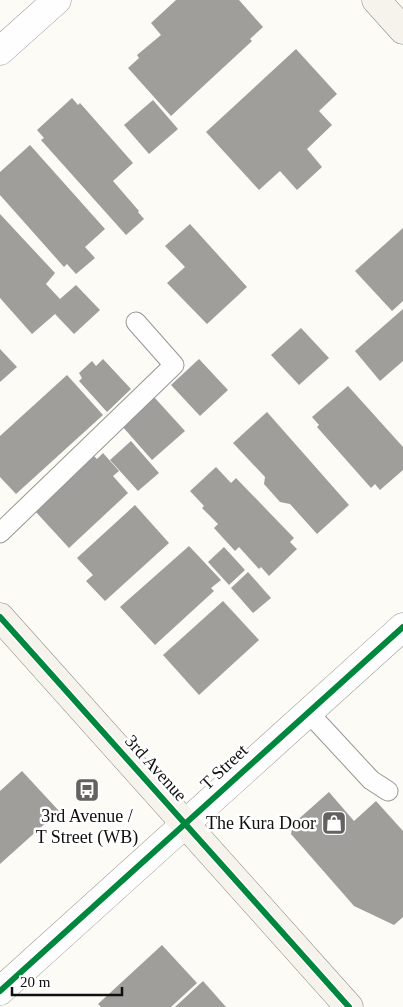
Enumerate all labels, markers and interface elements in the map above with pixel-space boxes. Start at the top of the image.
street label: 3rd Avenue [121,731,191,805]
street label: T Street [196,740,252,794]
bus stop icon: 3rd Avenue / T Street (WB) [74,777,100,803]
place label: 3rd Avenue / T Street (WB) [36,806,138,848]
shop icon: The Kura Door [321,810,347,836]
place label: The Kura Door [206,813,316,833]
scale bar [12,964,122,996]
text: 20 m [20,974,51,990]

